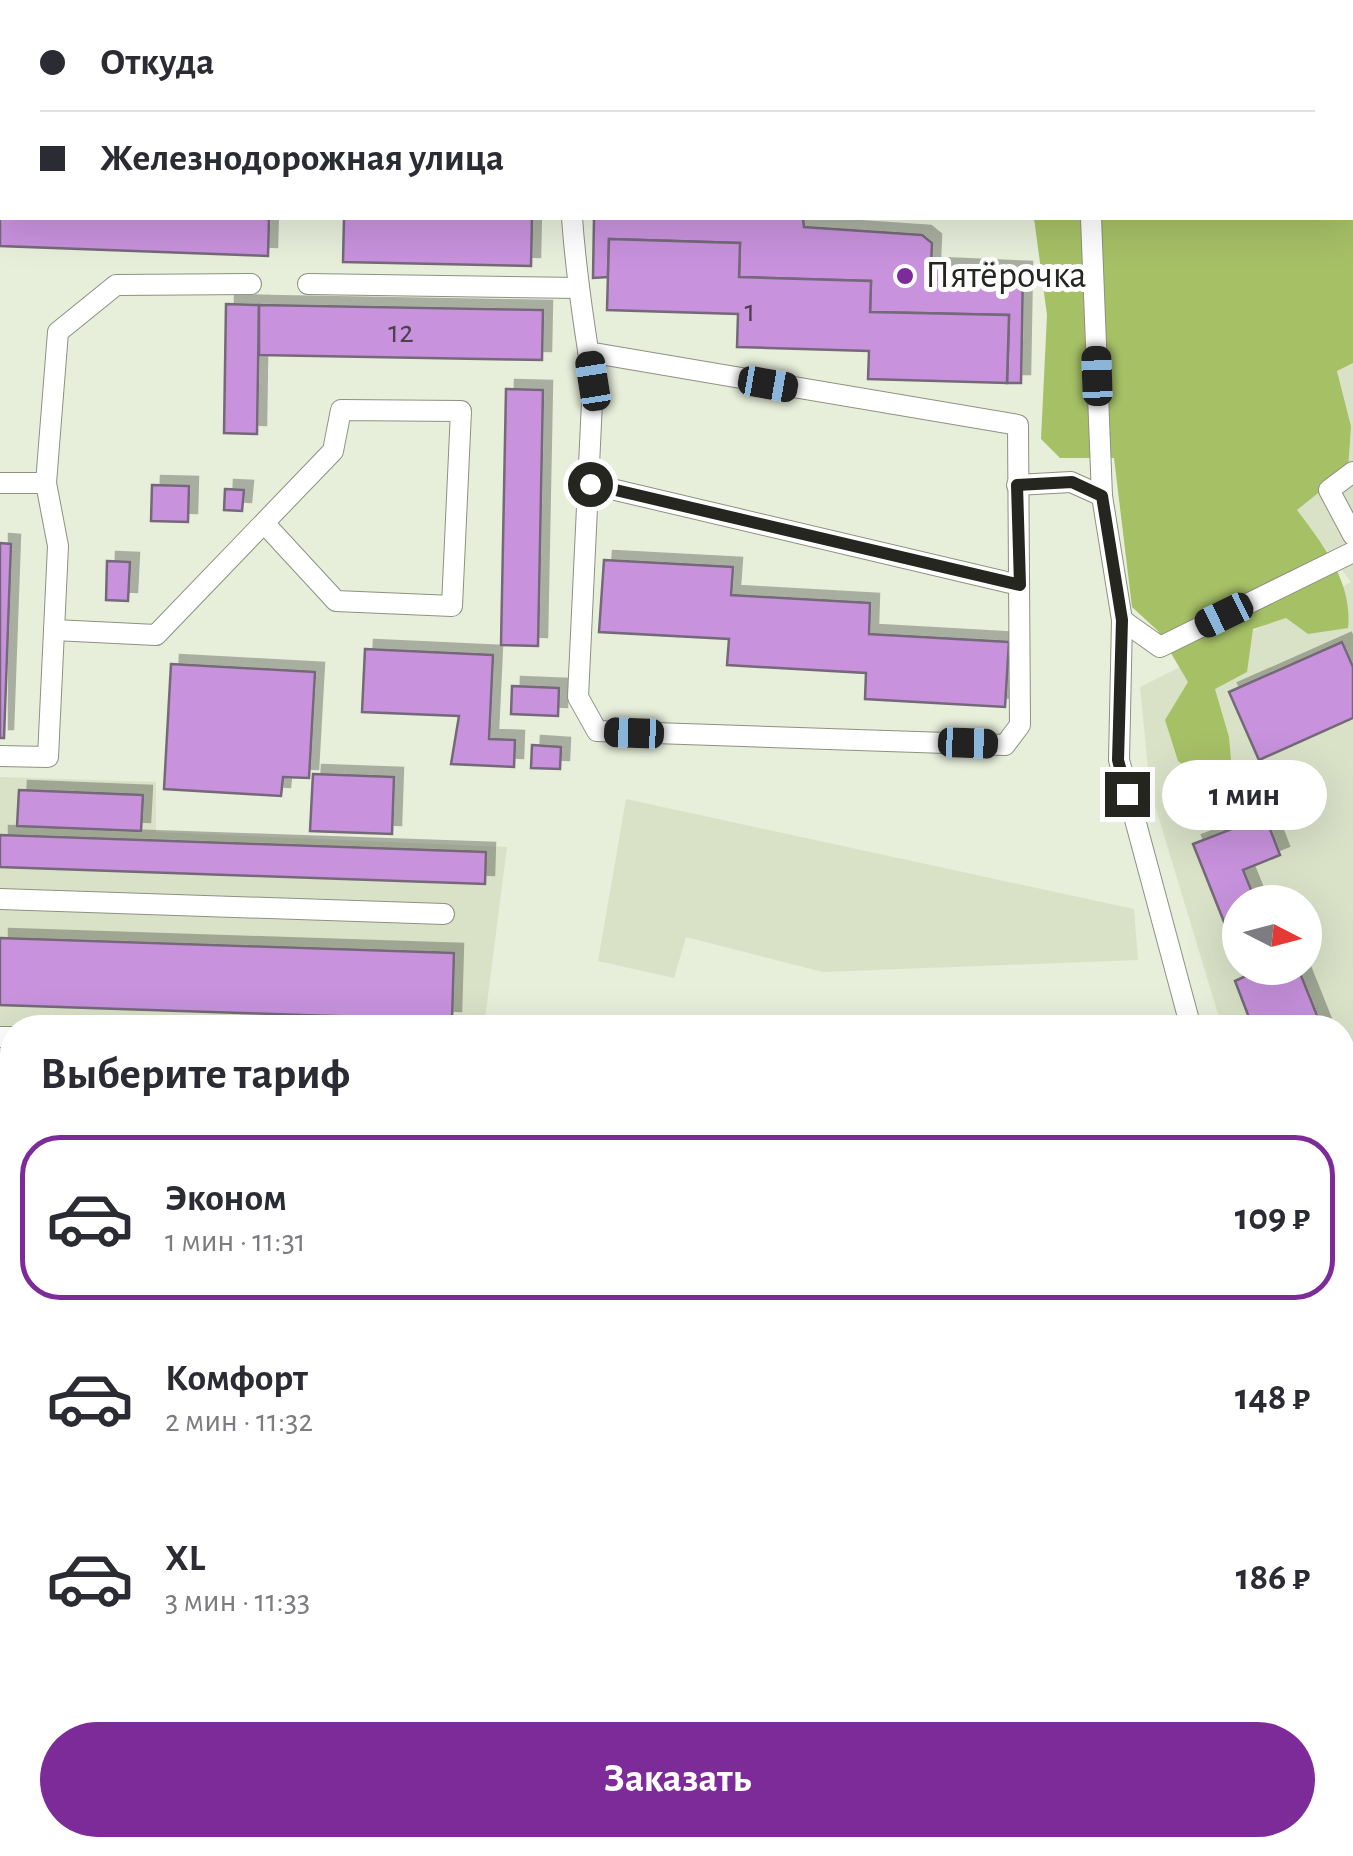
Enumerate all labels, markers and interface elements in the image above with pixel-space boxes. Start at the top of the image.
text: Откуда [100,44,214,82]
text: Железнодорожная улица [100,140,504,178]
place label: Пятёрочка [925,257,1087,295]
marker: Пятёрочка [894,265,916,287]
house number: 1 [744,295,756,327]
house number: 12 [388,316,414,348]
car [1081,345,1113,407]
car [573,349,613,413]
car [736,364,800,404]
route start [568,462,613,507]
car [1190,588,1258,642]
car [603,717,665,749]
car [937,727,999,759]
callout: 1 мин [1162,759,1327,829]
route end [1105,772,1150,817]
text: 1 мин [1209,779,1280,811]
north arrow [1222,885,1322,985]
map controls [1222,885,1322,985]
text: Выберите тариф [40,1052,350,1097]
icon: car [45,1173,135,1263]
text: Эконом [165,1180,287,1218]
text: 109 ₽ [1235,1199,1310,1237]
text: 1 мин · 11:31 [165,1225,306,1257]
icon: car [45,1353,135,1443]
text: Комфорт [165,1360,308,1398]
text: 148 ₽ [1235,1379,1310,1417]
text: 2 мин · 11:32 [165,1405,313,1437]
icon: car [45,1533,135,1623]
text: XL [165,1540,205,1578]
text: 186 ₽ [1236,1559,1310,1597]
text: 3 мин · 11:33 [165,1585,310,1617]
button: Заказать [40,1722,1315,1837]

